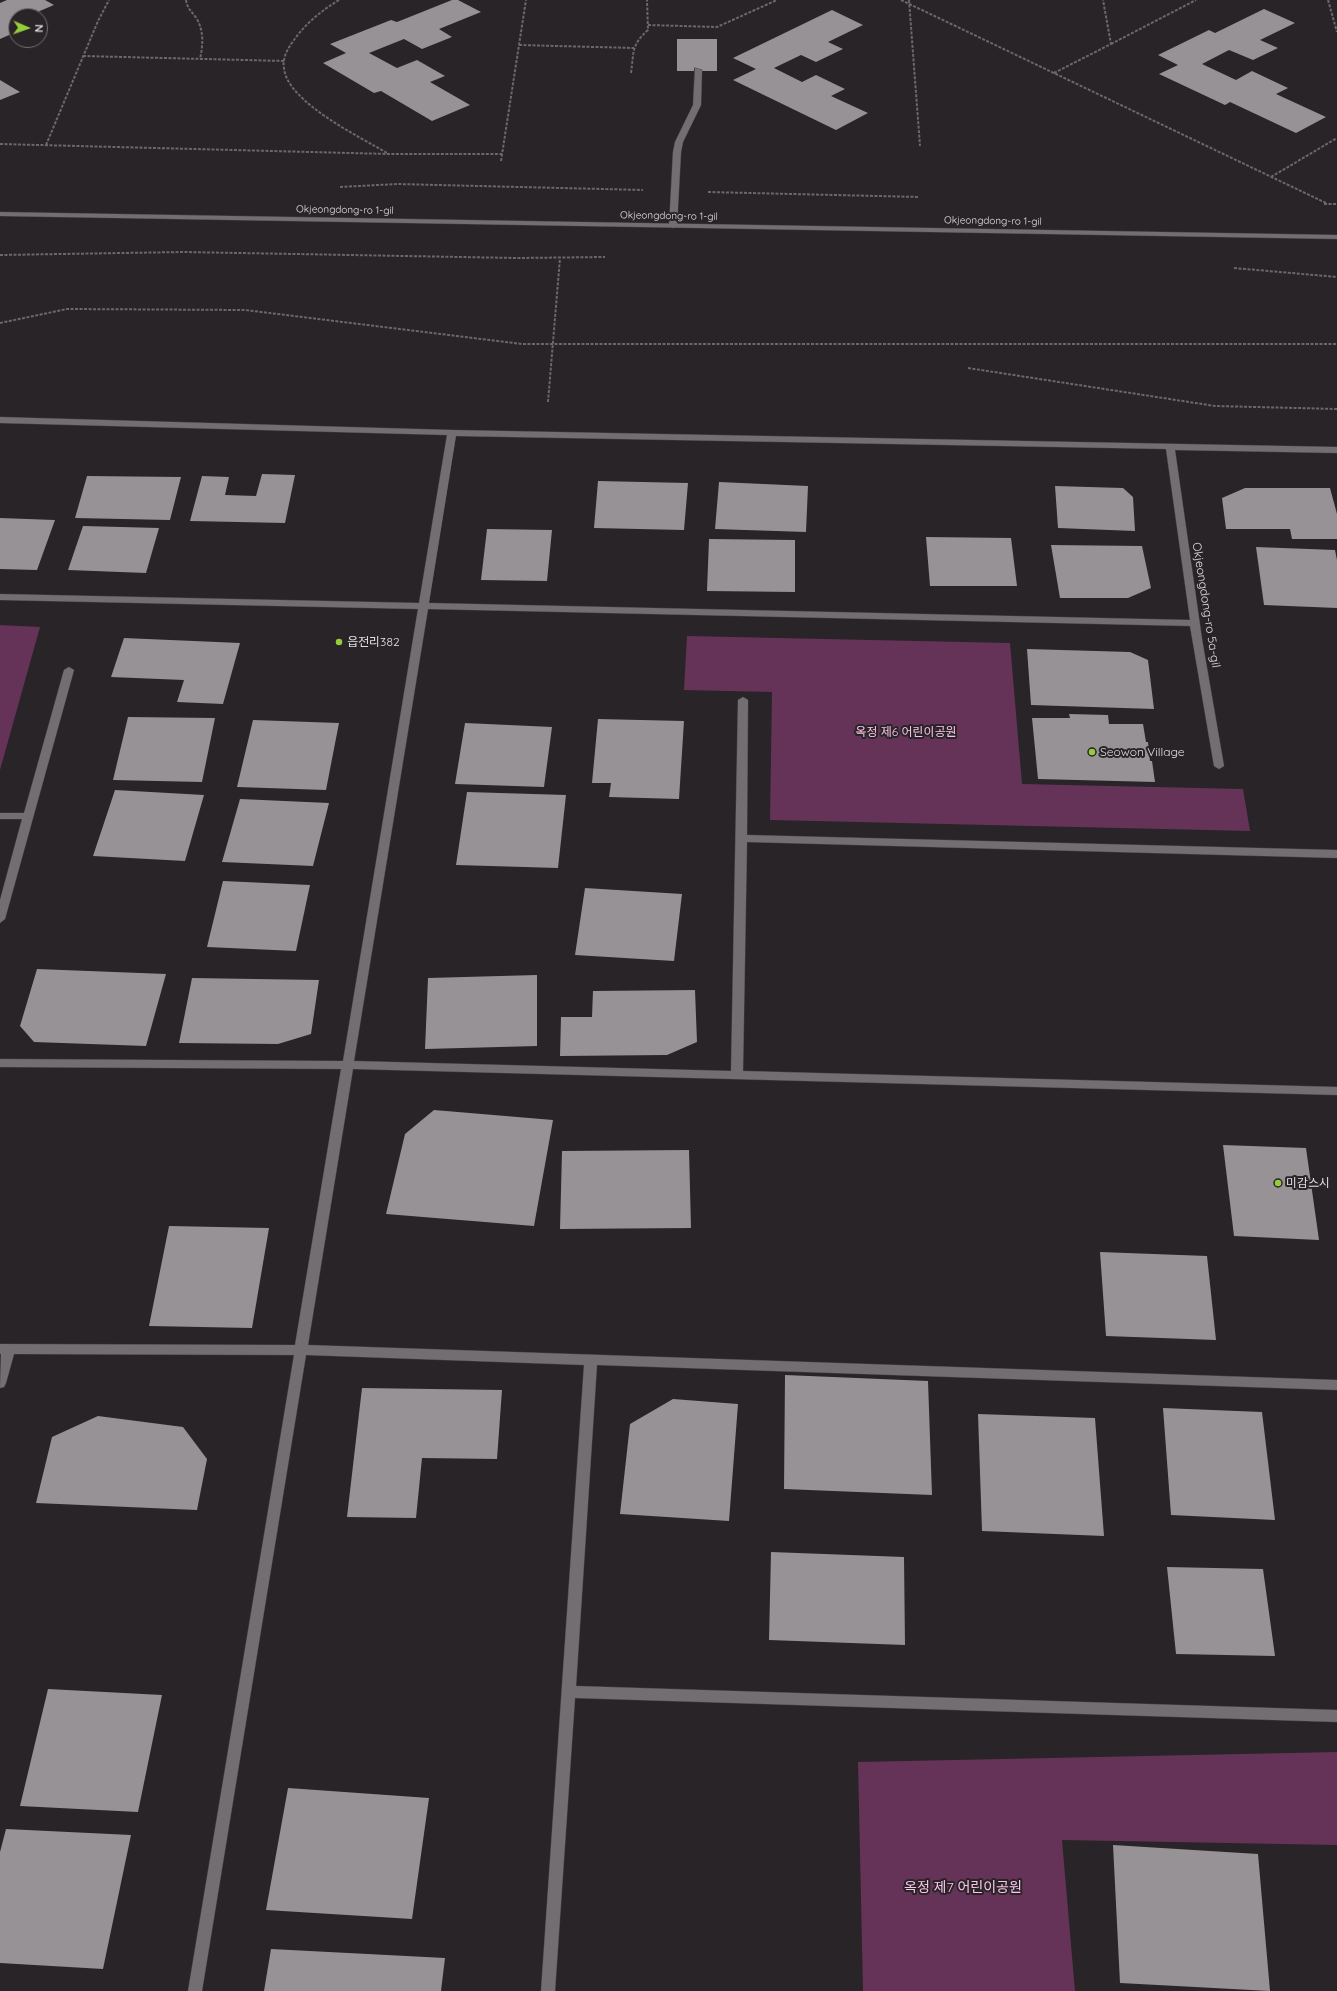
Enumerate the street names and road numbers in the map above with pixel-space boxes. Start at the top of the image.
street label: Okjeongdong-ro 1-gil [296,203,394,217]
street label: Okjeongdong-ro 1-gil [620,209,718,223]
street label: Okjeongdong-ro 1-gil [944,214,1042,228]
street label: Okjeongdong-ro 5a-gil [1189,541,1223,669]

